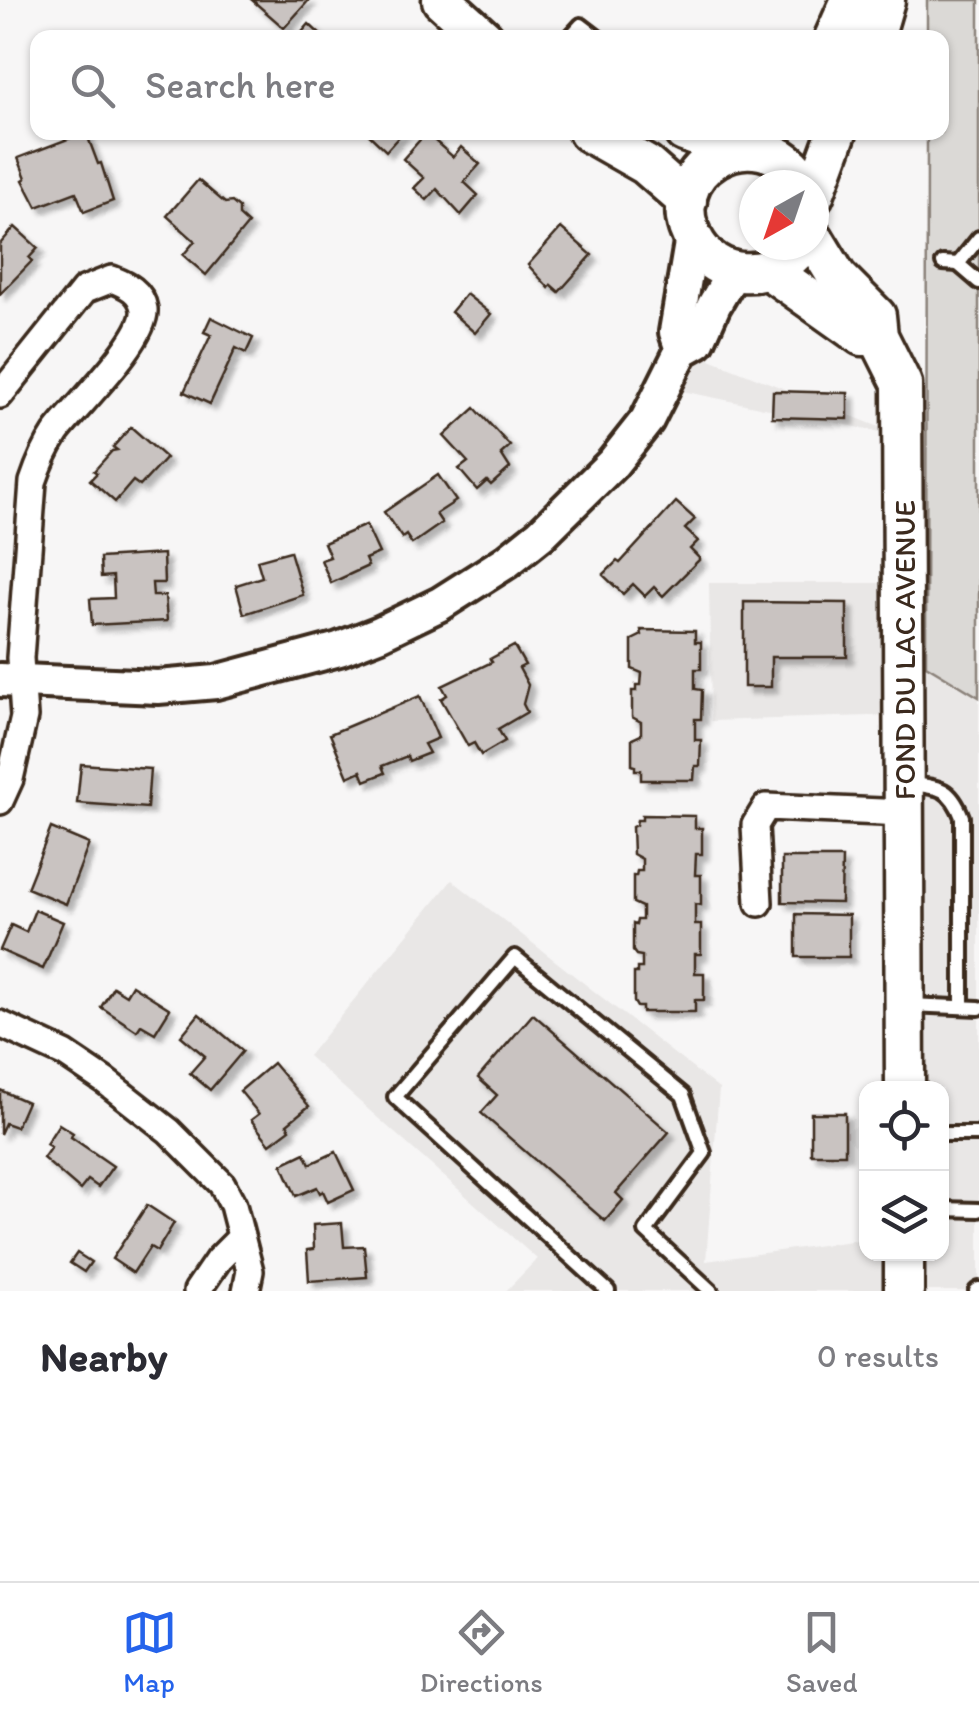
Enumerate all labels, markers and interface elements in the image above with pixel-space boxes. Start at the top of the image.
search box [30,30,949,140]
icon: search [65,58,120,113]
text: Search here [145,62,336,108]
north arrow [739,170,829,260]
street label: FOND DU LAC AVENUE [886,500,923,800]
map controls [859,1081,949,1261]
button: locate [859,1081,949,1171]
button: layers [859,1171,949,1261]
text: Nearby [40,1331,167,1382]
text: 0 results [817,1337,939,1375]
tab: Map [122,1605,177,1699]
tab: Directions [420,1605,543,1699]
tab: Saved [786,1605,857,1699]

